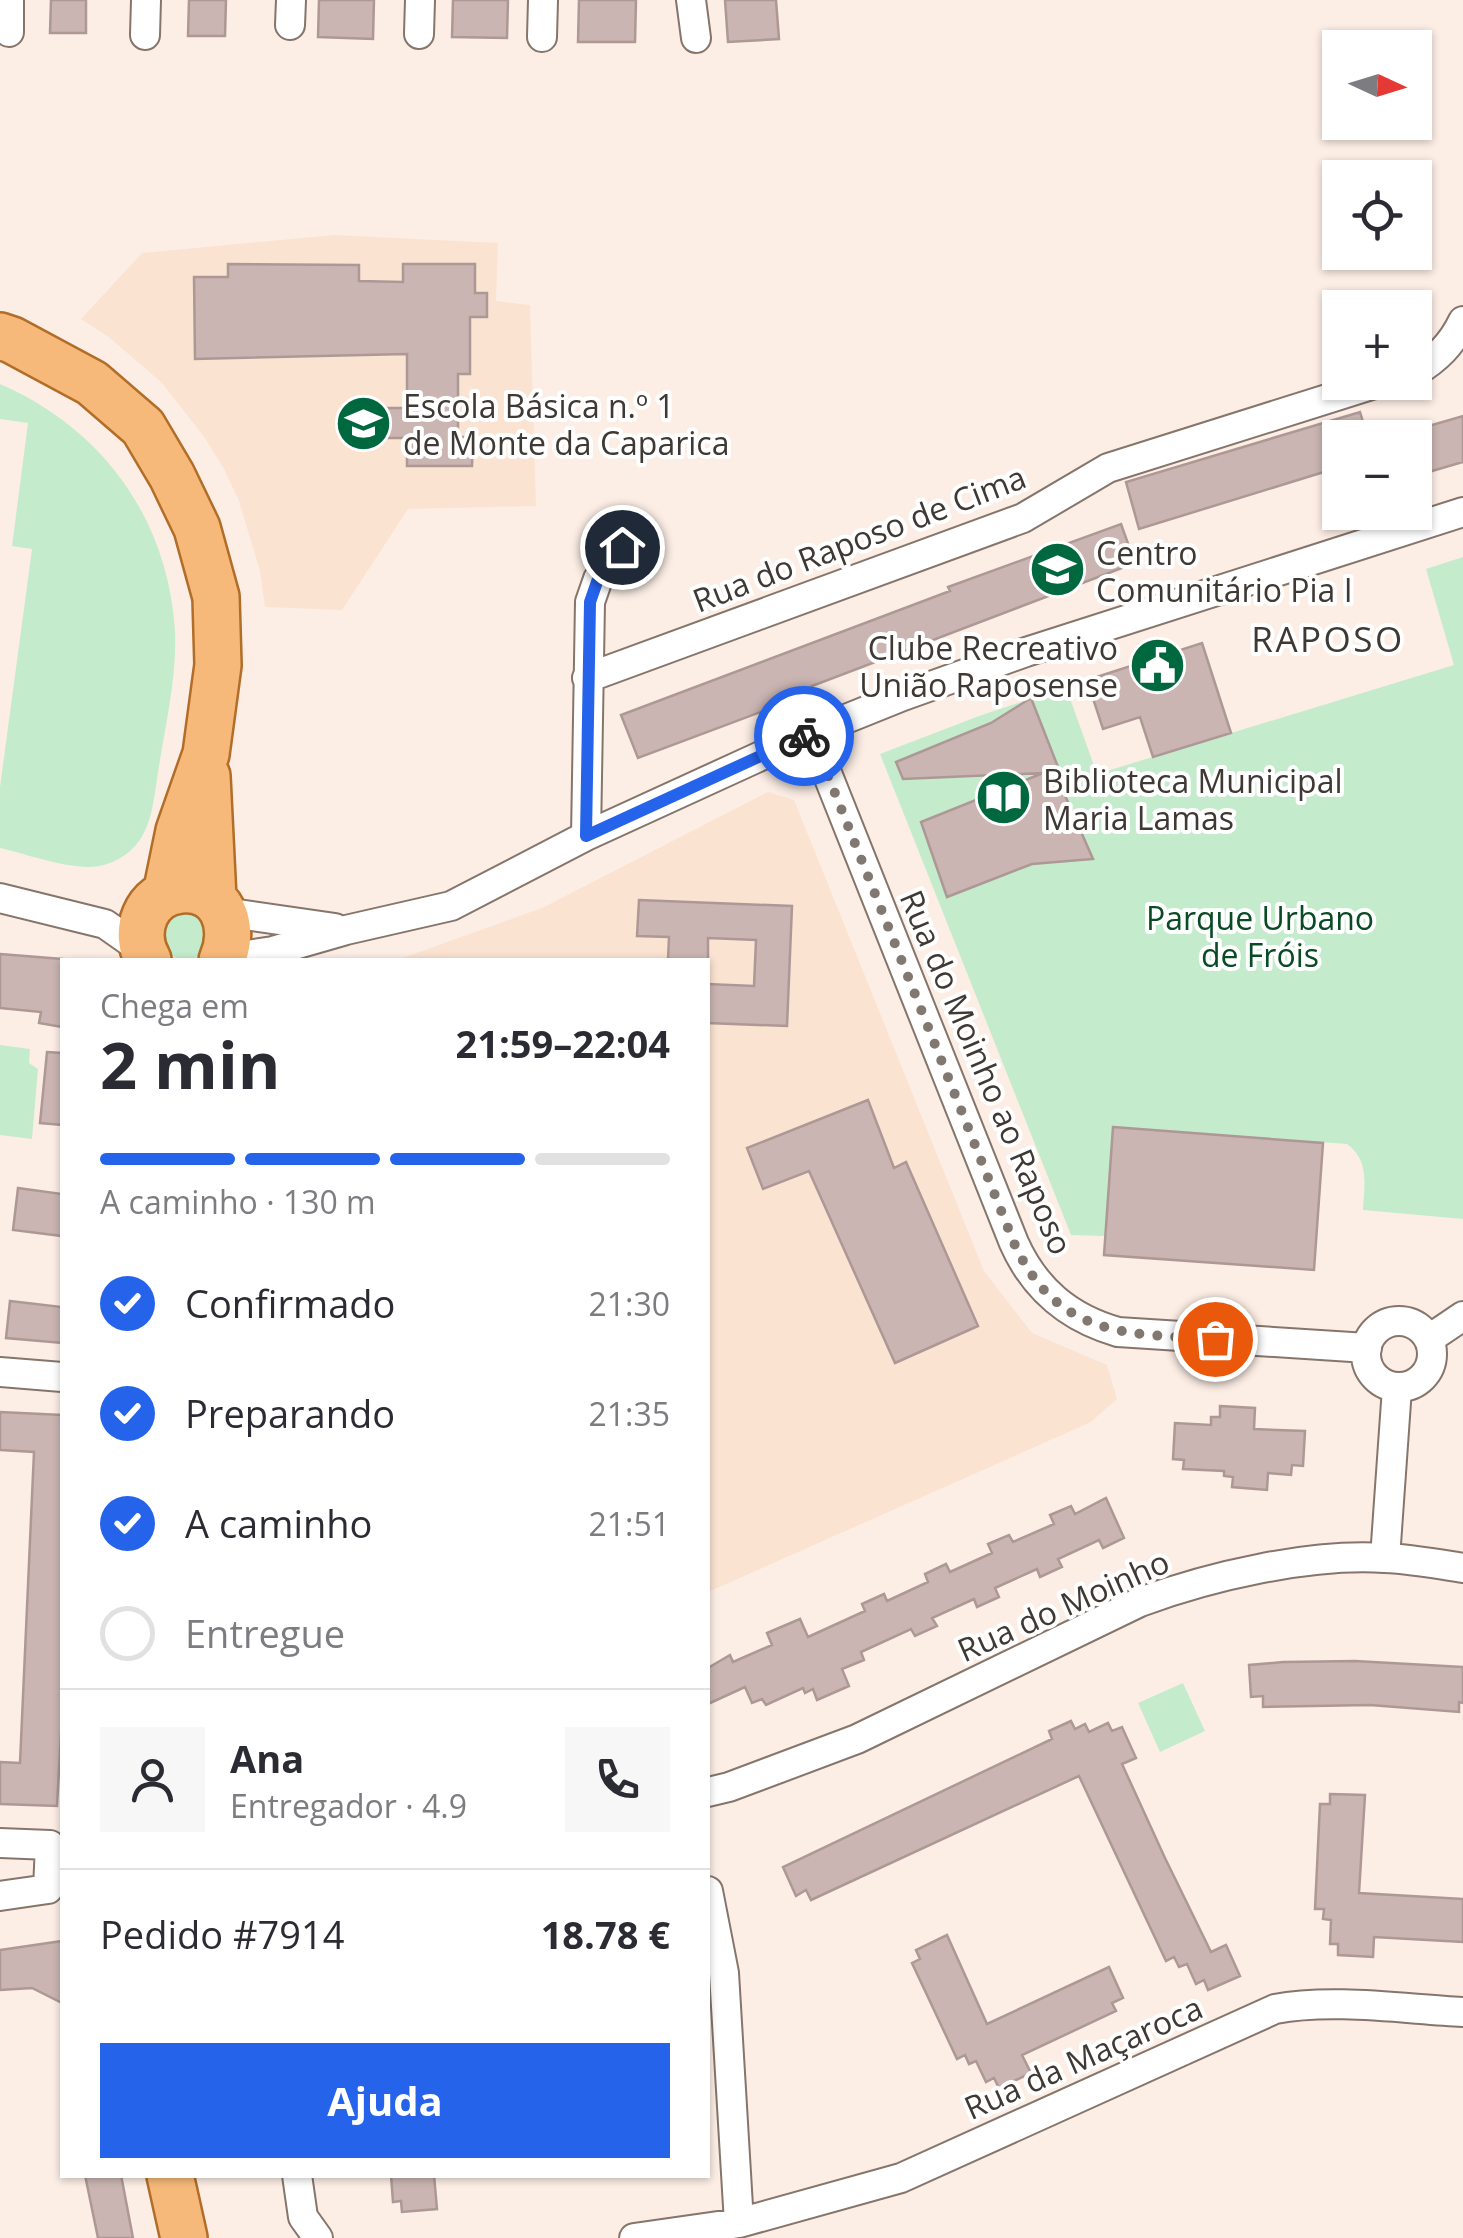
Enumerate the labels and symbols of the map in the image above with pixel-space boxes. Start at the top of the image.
north arrow [1322,30,1432,140]
place label: Escola Básica n.º 1 de Monte da Caparica [403,384,729,464]
school or university icon: Escola Básica n.º 1 de Monte da Caparica [334,393,394,453]
street label: Rua do Raposo de Cima [686,455,1032,621]
pin [580,505,665,590]
place label: Centro Comunitário Pia I [1096,531,1353,611]
school or university icon: Centro Comunitário Pia I [1027,540,1087,600]
district label: RAPOSO [1251,615,1405,662]
place label: Clube Recreativo União Raposense [859,626,1118,706]
public building icon: Clube Recreativo União Raposense [1127,635,1187,695]
courier [754,686,854,786]
place label: Biblioteca Municipal Maria Lamas [1043,759,1342,839]
library icon: Biblioteca Municipal Maria Lamas [974,768,1034,828]
street label: Rua do Moinho ao Raposo [891,883,1083,1261]
park label: Parque Urbano de Fróis [1146,896,1374,976]
pin [1173,1297,1258,1382]
street label: Rua do Moinho [950,1539,1176,1671]
street label: Rua da Maçaroca [957,1985,1209,2129]

